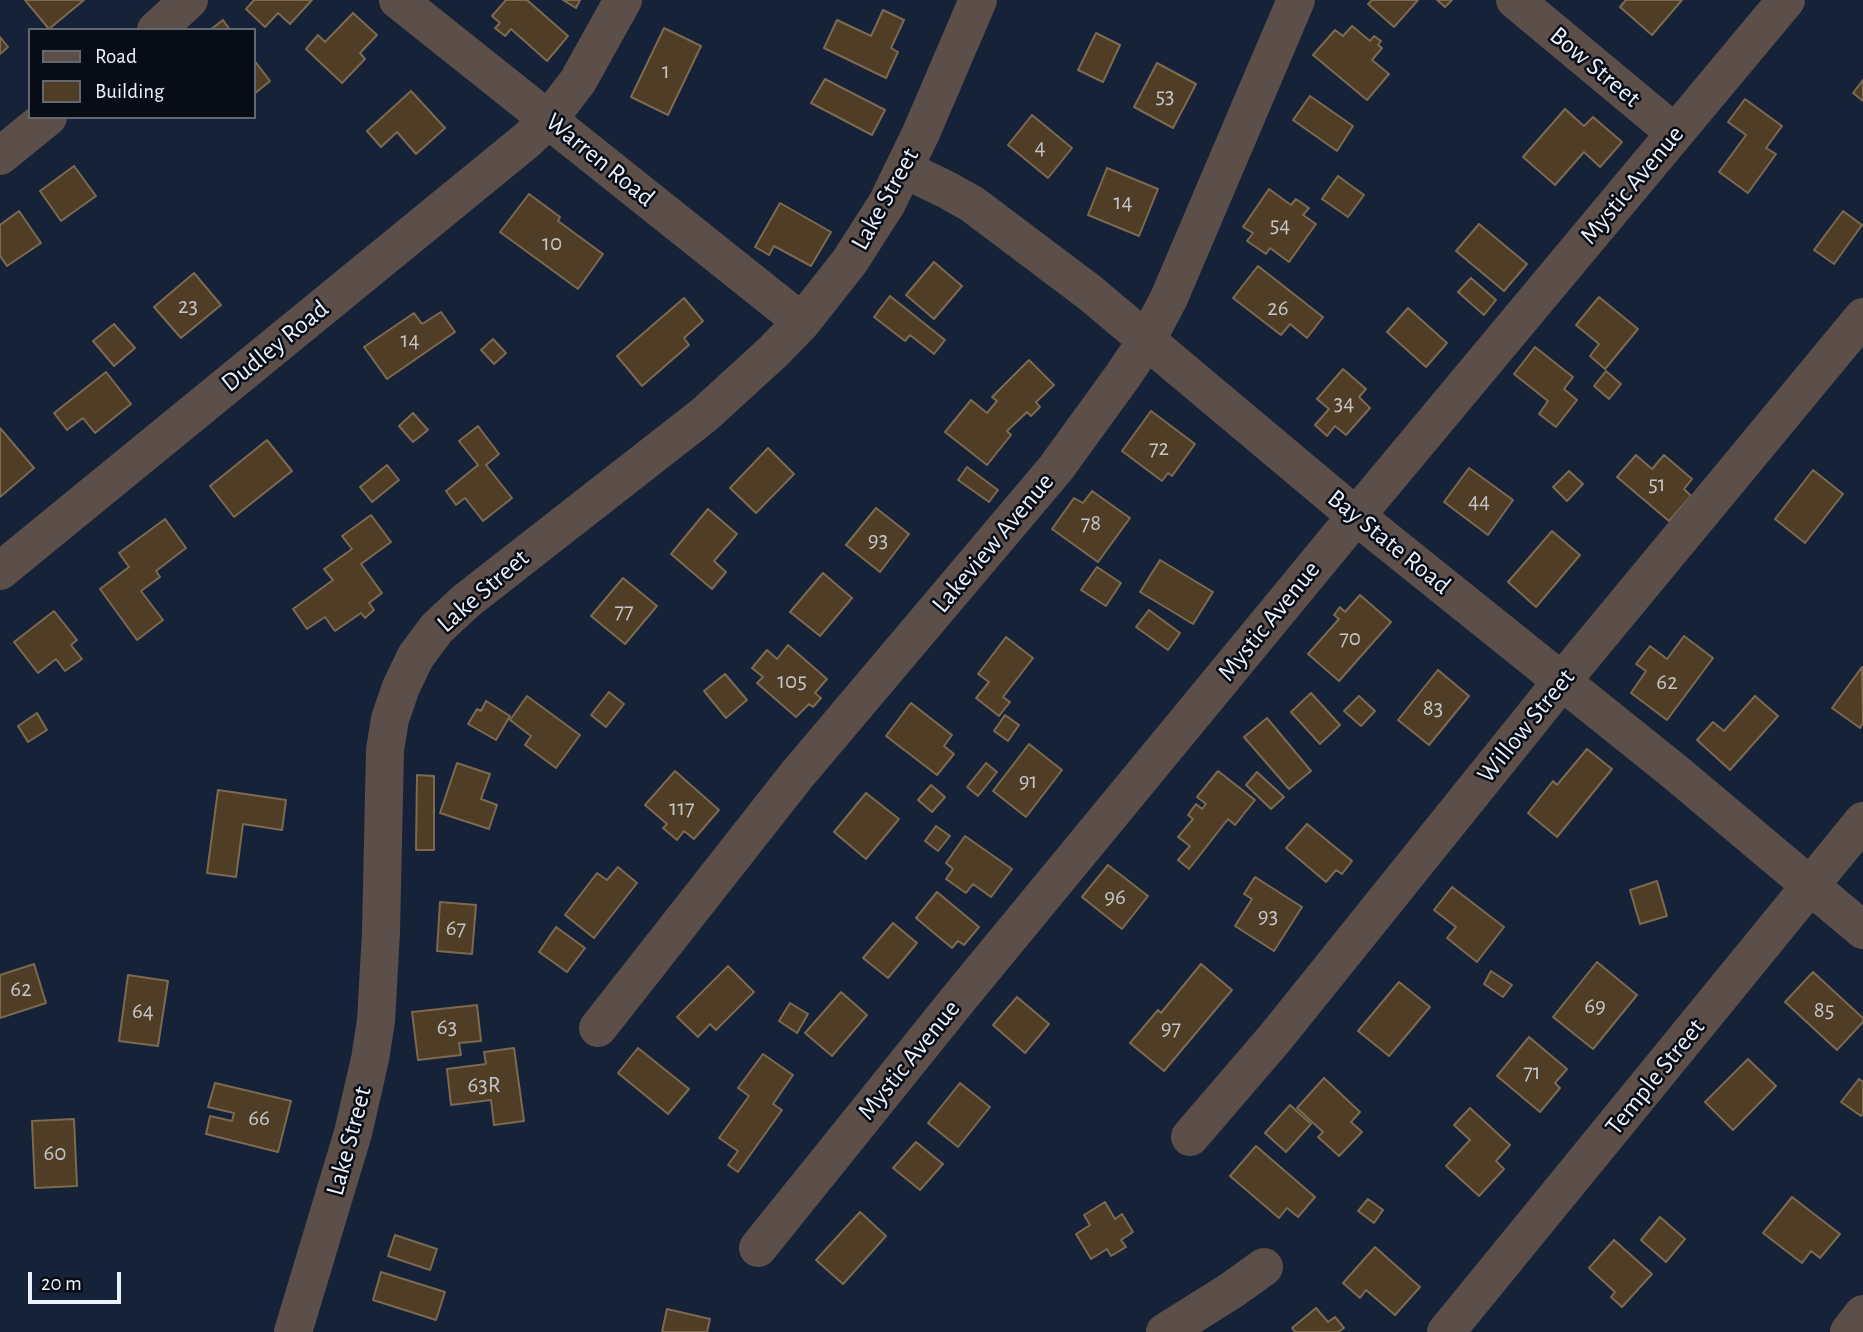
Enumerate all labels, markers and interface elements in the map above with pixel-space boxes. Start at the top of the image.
street label: Bow Street [1543,20,1647,114]
legend [28,28,256,119]
text: Road [95,46,137,67]
house number: 1 [662,57,670,85]
text: Building [95,81,164,102]
house number: 53 [1155,82,1175,110]
street label: Warren Road [539,106,661,214]
street label: Mystic Avenue [1573,119,1691,251]
house number: 4 [1034,133,1046,161]
street label: Lake Street [844,143,926,255]
house number: 14 [1114,188,1132,216]
house number: 54 [1270,211,1290,239]
house number: 10 [542,229,562,257]
house number: 23 [178,292,198,320]
street label: Dudley Road [215,293,335,399]
house number: 26 [1267,294,1289,322]
house number: 14 [401,326,419,354]
house number: 34 [1334,389,1354,417]
house number: 72 [1149,434,1169,462]
street label: Lakeview Avenue [925,467,1061,619]
house number: 51 [1648,470,1666,498]
street label: Bay State Road [1321,483,1457,601]
house number: 44 [1468,487,1490,515]
house number: 78 [1081,509,1101,537]
house number: 93 [868,526,888,554]
street label: Lake Street [431,543,535,639]
street label: Mystic Avenue [1211,555,1327,687]
house number: 77 [614,597,634,625]
house number: 70 [1339,624,1361,652]
street label: Willow Street [1471,663,1581,789]
house number: 105 [777,667,807,695]
house number: 62 [1656,668,1678,696]
house number: 83 [1423,694,1443,722]
house number: 91 [1019,767,1037,795]
house number: 117 [669,794,695,822]
house number: 96 [1104,883,1126,911]
house number: 93 [1258,902,1278,930]
house number: 67 [446,914,466,942]
house number: 62 [10,975,32,1003]
house number: 69 [1584,992,1606,1020]
street label: Mystic Avenue [851,994,967,1126]
house number: 85 [1814,996,1834,1024]
house number: 64 [132,997,154,1025]
street label: Temple Street [1599,1012,1711,1142]
house number: 63 [437,1013,457,1041]
house number: 97 [1161,1014,1181,1042]
house number: 71 [1523,1058,1541,1086]
house number: 63R [467,1071,501,1099]
street label: Lake Street [319,1083,379,1199]
house number: 66 [248,1104,270,1132]
house number: 60 [44,1139,66,1167]
scale bar [32,1258,124,1302]
text: 20 m [41,1273,82,1294]

